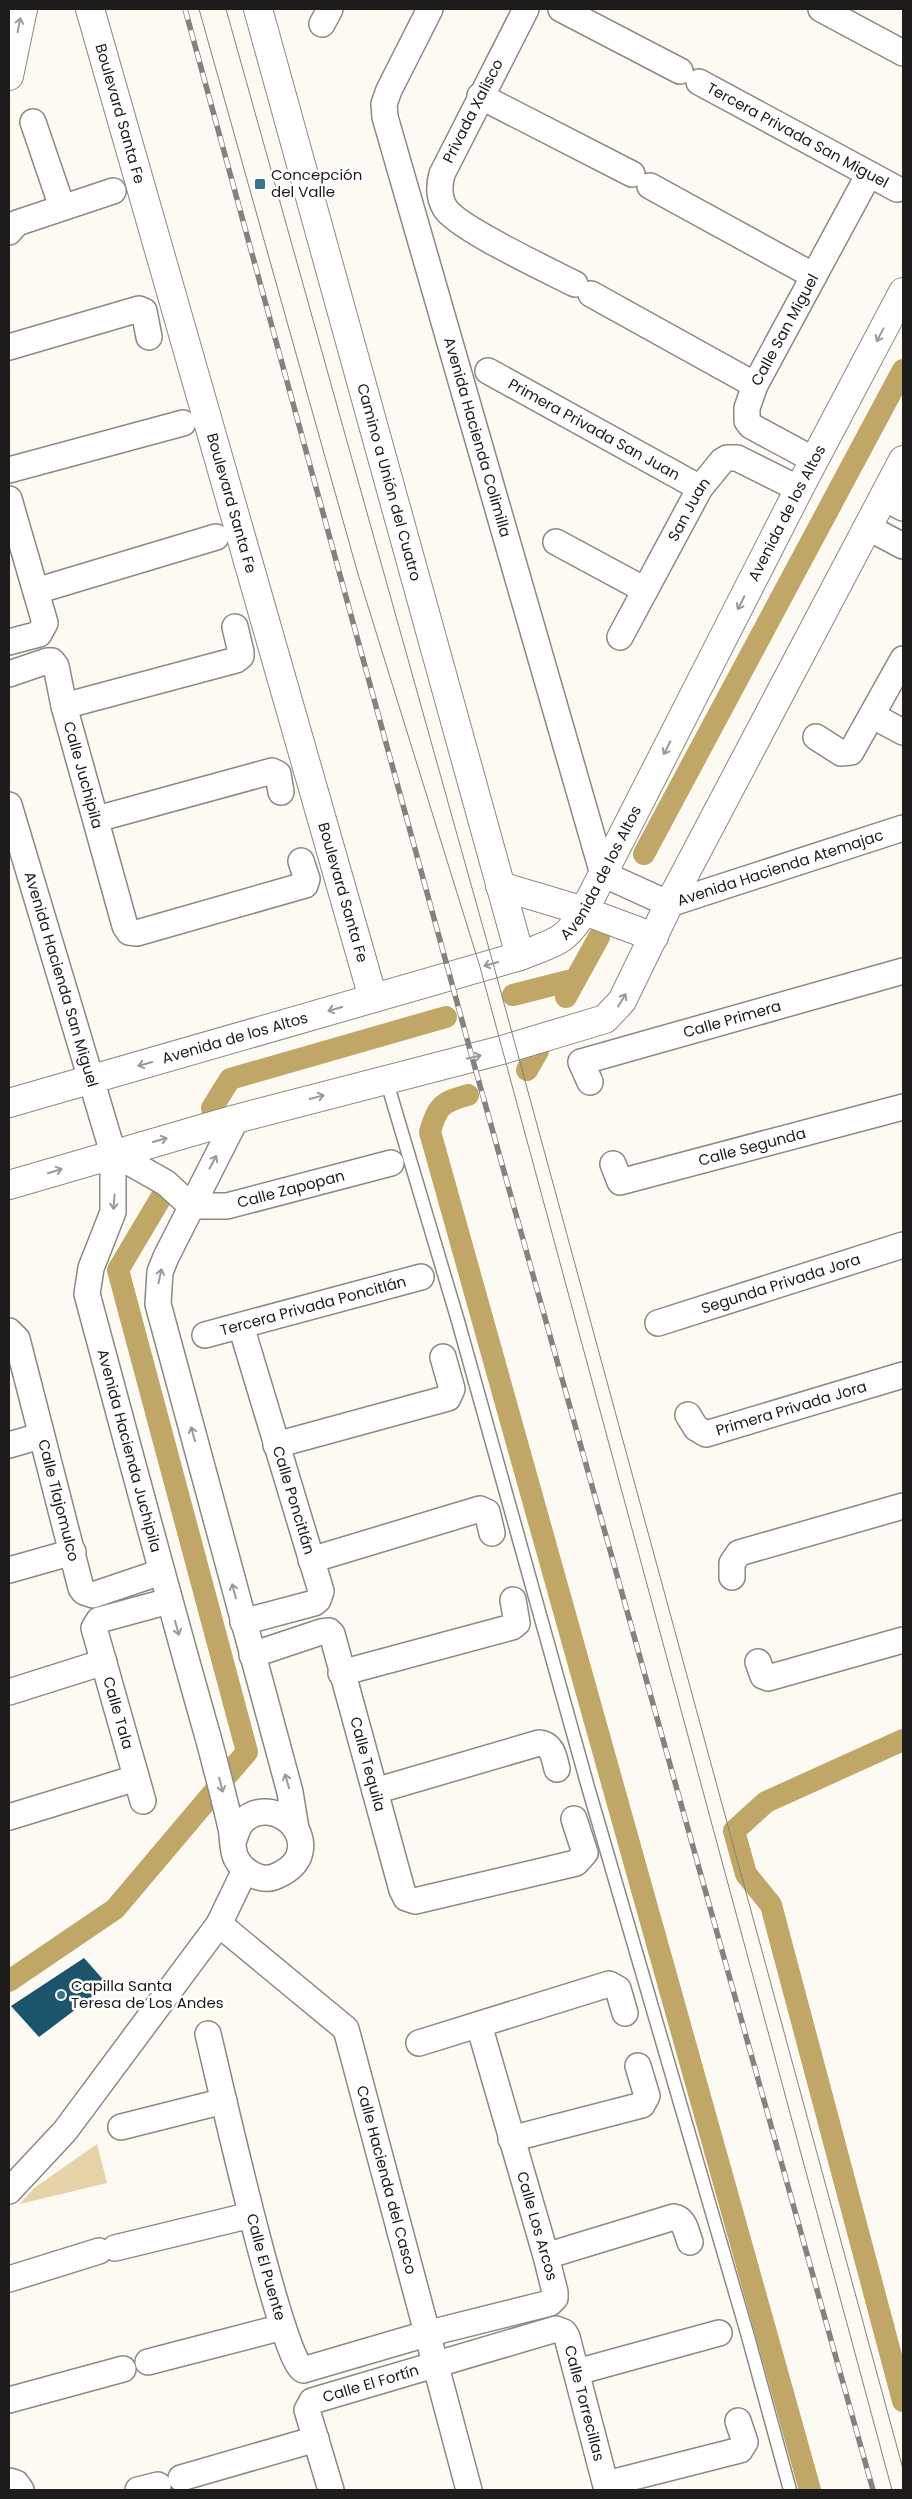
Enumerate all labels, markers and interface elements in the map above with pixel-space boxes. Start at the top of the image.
one-way arrow [15,18,25,34]
street label: Boulevard Santa Fe [90,41,150,186]
street label: Privada Xalisco [437,55,508,166]
street label: Tercera Privada San Miguel [703,77,893,193]
place label: Concepción del Valle [271,164,362,202]
marker: Concepción del Valle [253,177,267,191]
street label: Calle San Miguel [746,270,823,389]
one-way arrow [875,327,884,342]
street label: Avenida Hacienda Colimilla [439,335,516,540]
street label: Primera Privada San Juan [504,373,684,485]
street label: Camino a Unión del Cuatro [352,381,427,583]
street label: Boulevard Santa Fe [202,431,262,576]
street label: Avenida de los Altos [743,441,831,585]
street label: San Juan [662,473,715,545]
one-way arrow [735,596,745,611]
street label: Calle Juchipila [59,719,108,831]
one-way arrow [662,741,672,756]
street label: Avenida de los Altos [555,802,646,945]
street label: Boulevard Santa Fe [313,820,373,965]
street label: Avenida Hacienda Atemajac [674,824,886,911]
street label: Avenida Hacienda San Miguel [19,869,104,1090]
one-way arrow [483,960,499,969]
one-way arrow [618,993,628,1007]
street label: Calle Primera [681,995,783,1043]
one-way arrow [327,1004,343,1014]
street label: Avenida de los Altos [159,1007,310,1068]
one-way arrow [466,1051,482,1061]
one-way arrow [137,1060,153,1070]
one-way arrow [308,1092,324,1102]
street label: Calle Segunda [696,1122,808,1171]
one-way arrow [152,1135,168,1145]
one-way arrow [208,1155,218,1170]
one-way arrow [47,1165,63,1175]
street label: Calle Zapopan [235,1165,347,1213]
one-way arrow [109,1194,119,1210]
street label: Segunda Privada Jora [699,1248,863,1319]
one-way arrow [156,1268,165,1284]
street label: Tercera Privada Poncitlán [218,1270,408,1340]
street label: Avenida Hacienda Juchipila [92,1347,167,1555]
street label: Primera Privada Jora [713,1375,869,1441]
one-way arrow [187,1426,197,1442]
street label: Calle Tlajomulco [33,1437,85,1564]
street label: Calle Poncitlán [268,1443,320,1557]
one-way arrow [229,1583,239,1599]
one-way arrow [173,1620,182,1636]
street label: Calle Tala [98,1674,139,1752]
street label: Calle Tequila [345,1714,391,1814]
one-way arrow [282,1773,292,1789]
one-way arrow [217,1776,226,1792]
place label: Capilla Santa Teresa de Los Andes [71,1975,224,2013]
marker: Capilla Santa Teresa de Los Andes [55,1989,67,2001]
street label: Calle Hacienda del Casco [352,2083,422,2276]
street label: Calle Los Arcos [512,2169,563,2283]
street label: Calle El Puente [242,2211,291,2323]
street label: Calle Torrecillas [560,2343,610,2463]
street label: Calle El Fortín [320,2359,421,2407]

